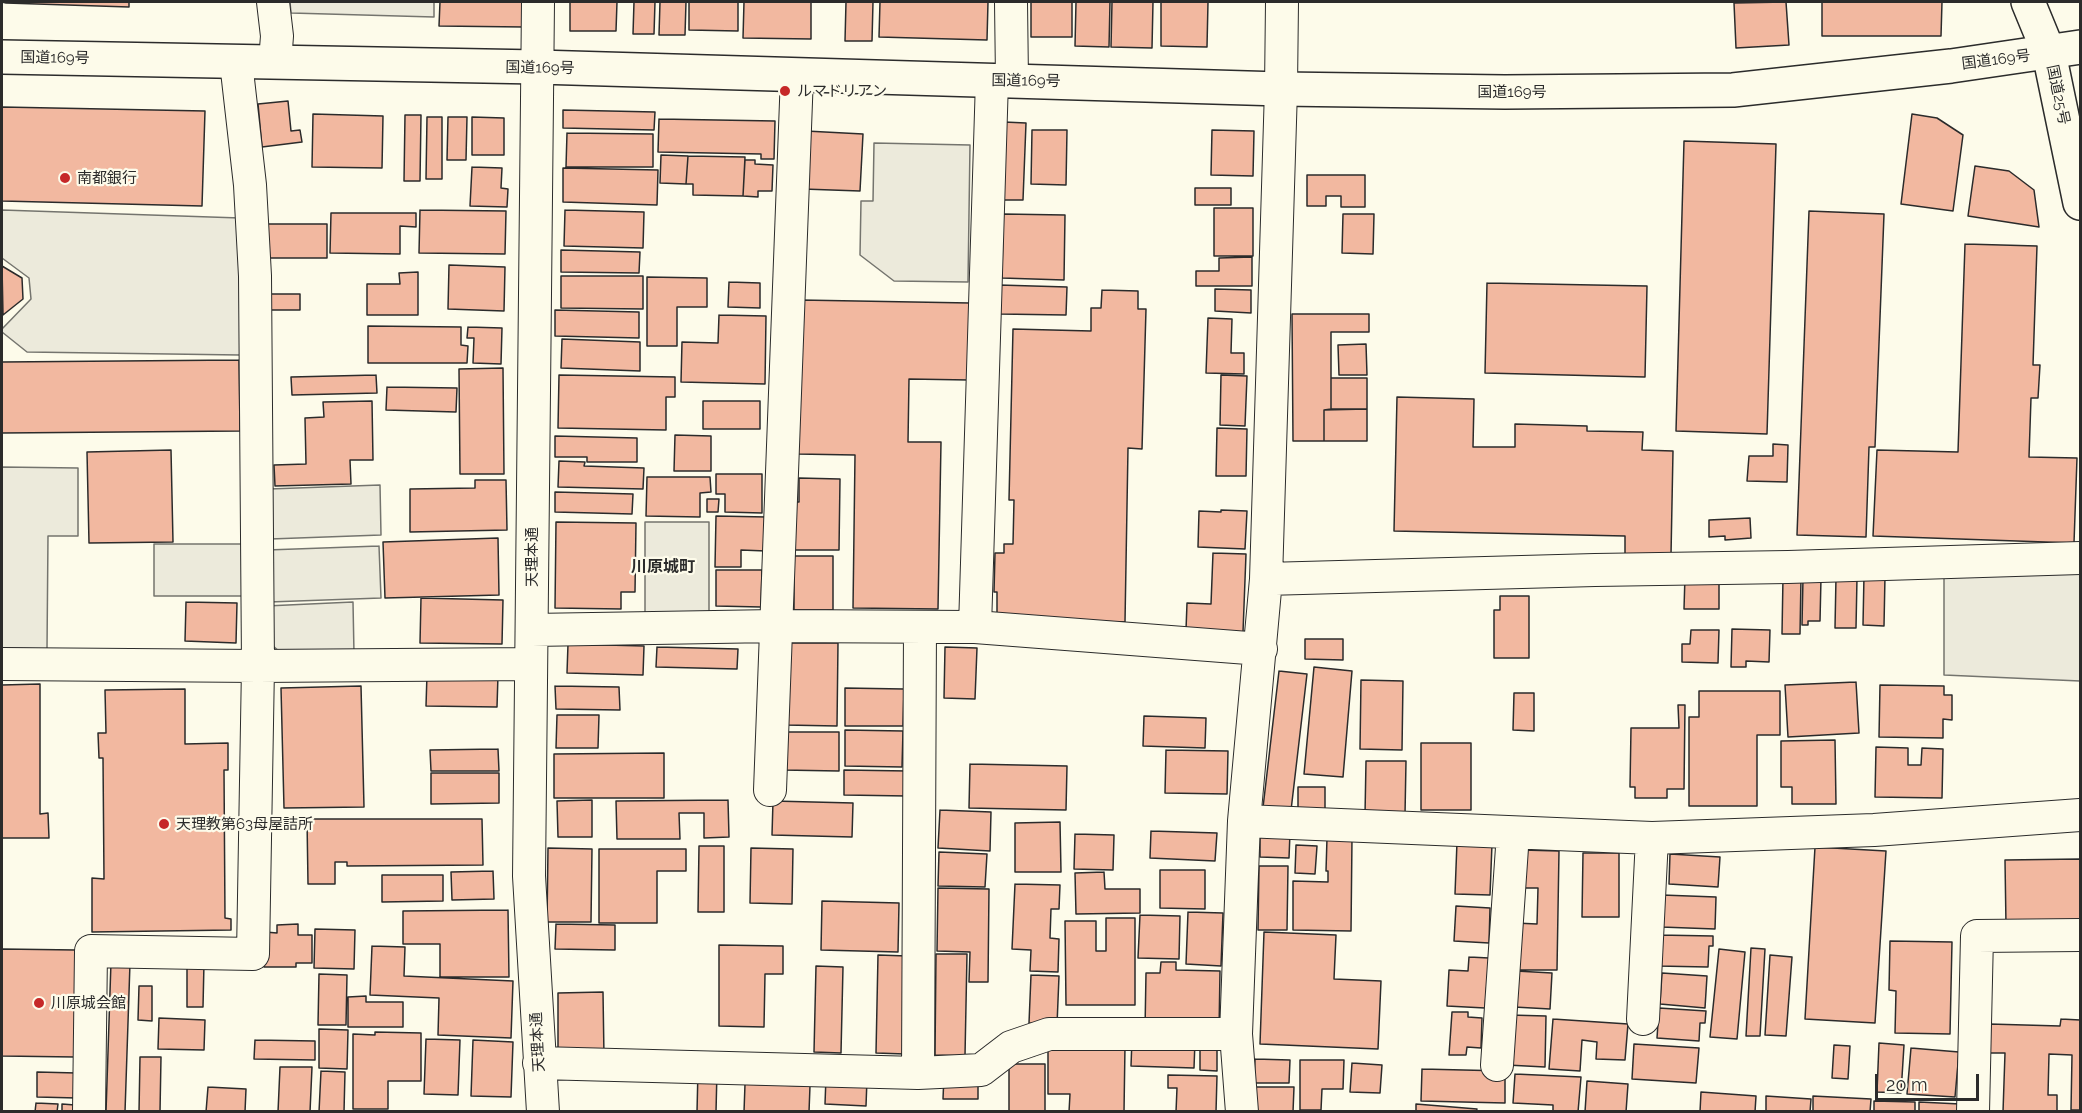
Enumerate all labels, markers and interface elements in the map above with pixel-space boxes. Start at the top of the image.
street label: 国道169号 [1961,47,2031,73]
street label: 国道169号 [20,48,90,68]
street label: 国道169号 [505,58,575,78]
street label: 国道25号 [2043,63,2073,127]
street label: 国道169号 [991,71,1061,91]
place label: ルマドリアン [797,82,887,100]
street label: 国道169号 [1477,83,1547,101]
marker: ルマドリアン [778,84,792,98]
place label: 南都銀行 [77,169,137,187]
marker: 南都銀行 [58,171,72,185]
street label: 天理本通 [523,527,541,587]
district label: 川原城町 [631,557,695,577]
place label: 天理教第63母屋詰所 [176,815,313,833]
marker: 天理教第63母屋詰所 [157,817,171,831]
place label: 川原城会館 [51,994,126,1012]
marker: 川原城会館 [32,996,46,1010]
street label: 天理本通 [527,1012,549,1072]
scale bar [1878,1062,1982,1100]
text: 20 m [1886,1074,1928,1095]

